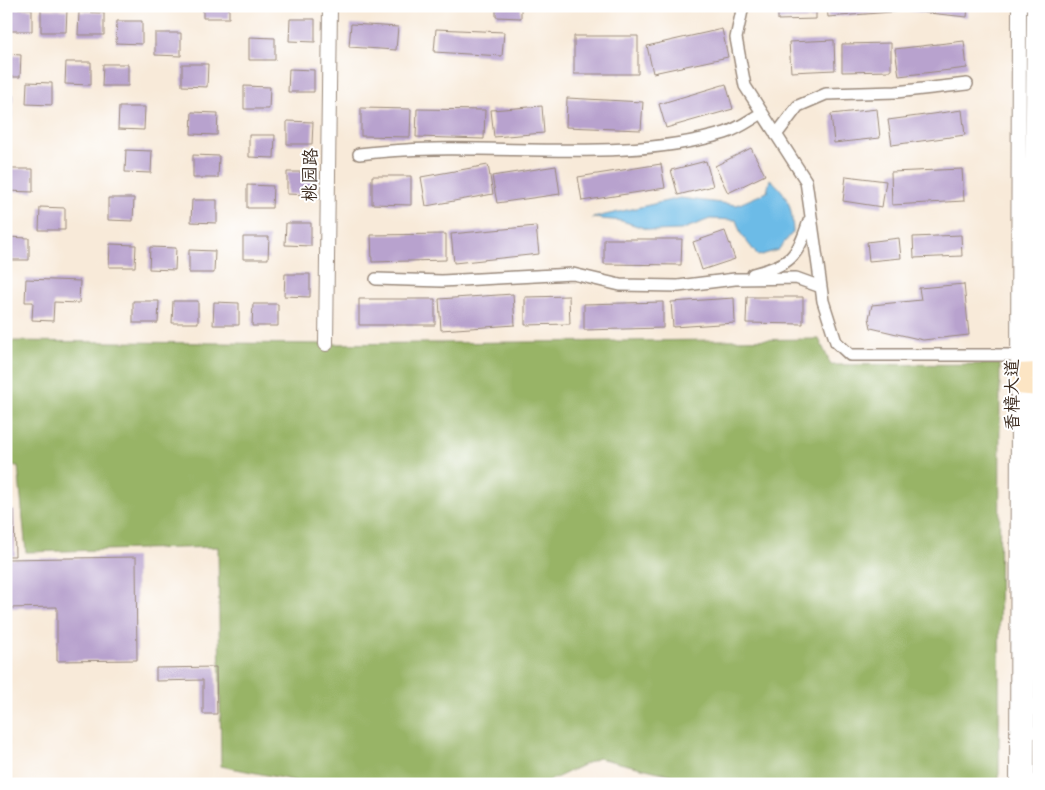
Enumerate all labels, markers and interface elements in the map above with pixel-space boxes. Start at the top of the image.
street label: 桃园路 [294,148,326,202]
street label: 香樟大道 [996,359,1028,431]

